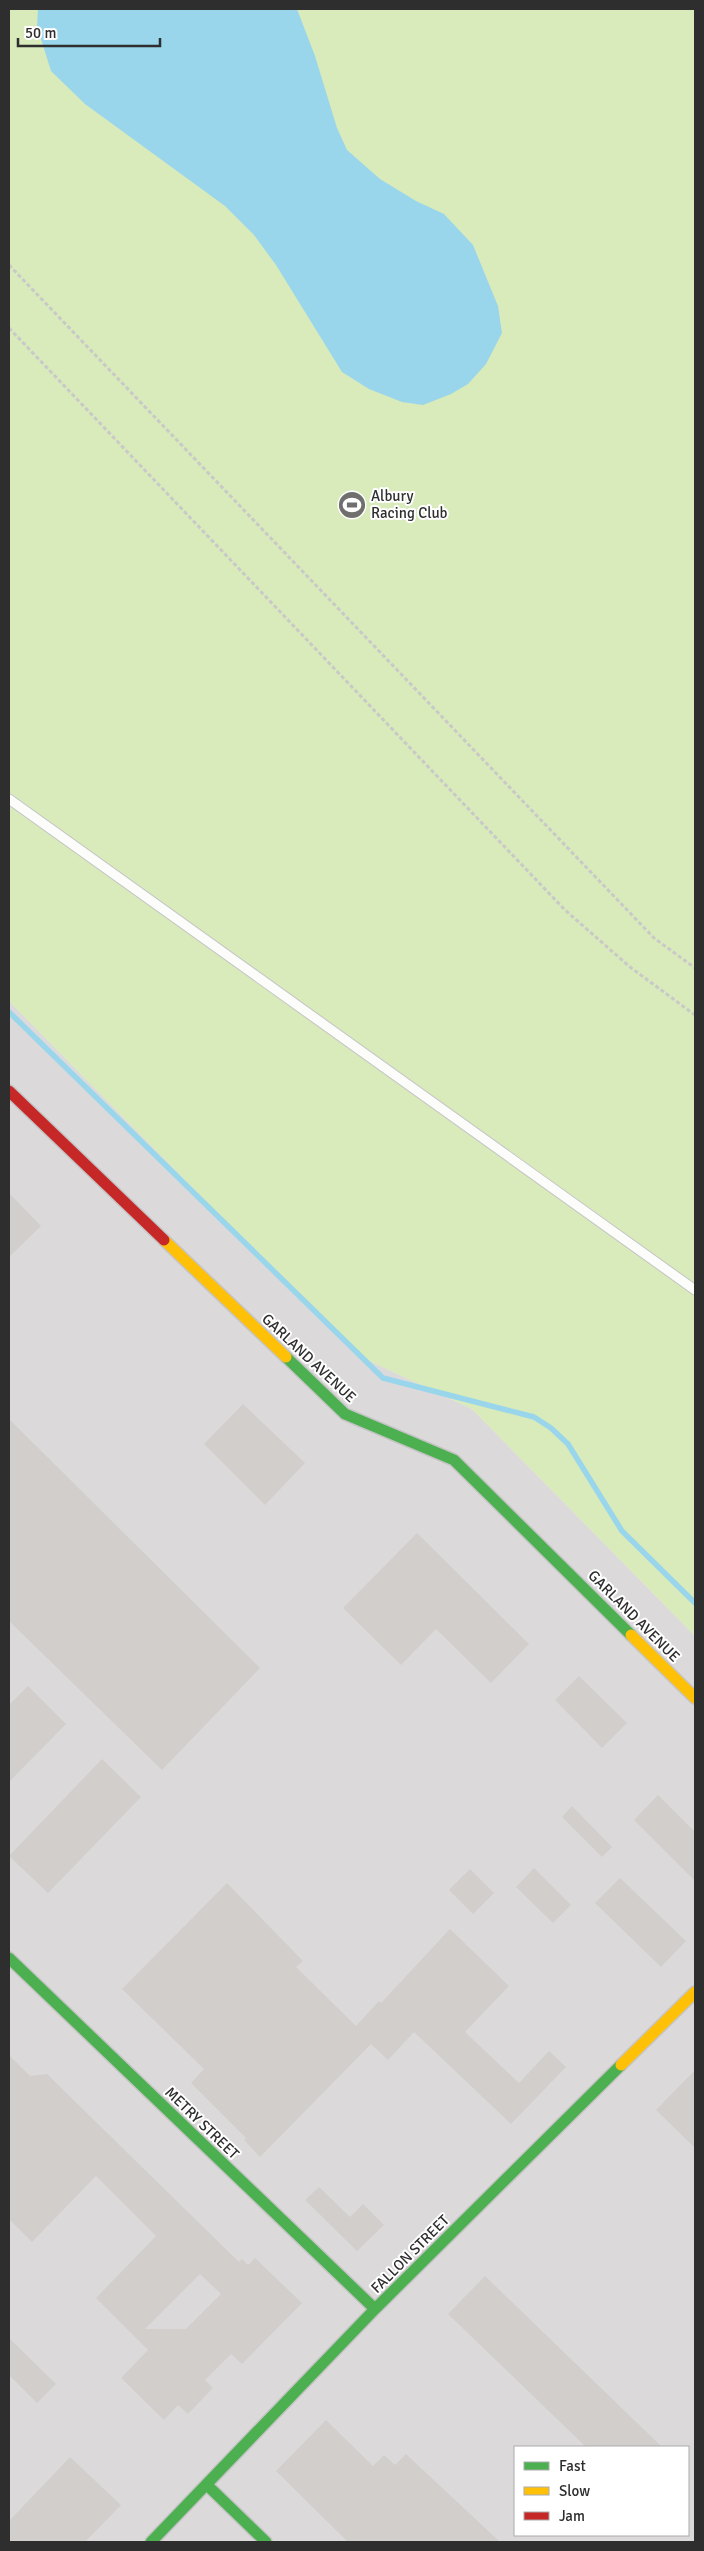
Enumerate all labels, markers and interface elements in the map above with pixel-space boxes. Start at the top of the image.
scale bar [18,15,160,47]
text: 50 m [25,24,56,42]
place label: Albury Racing Club [371,487,448,522]
sports icon: Albury Racing Club [337,490,367,520]
street label: GARLAND AVENUE [258,1310,360,1406]
street label: GARLAND AVENUE [584,1566,684,1666]
street label: METRY STREET [161,2083,243,2163]
street label: FALLON STREET [367,2211,453,2297]
legend [514,2446,689,2536]
text: Fast [559,2457,586,2475]
text: Slow [559,2482,590,2500]
text: Jam [559,2507,585,2525]

